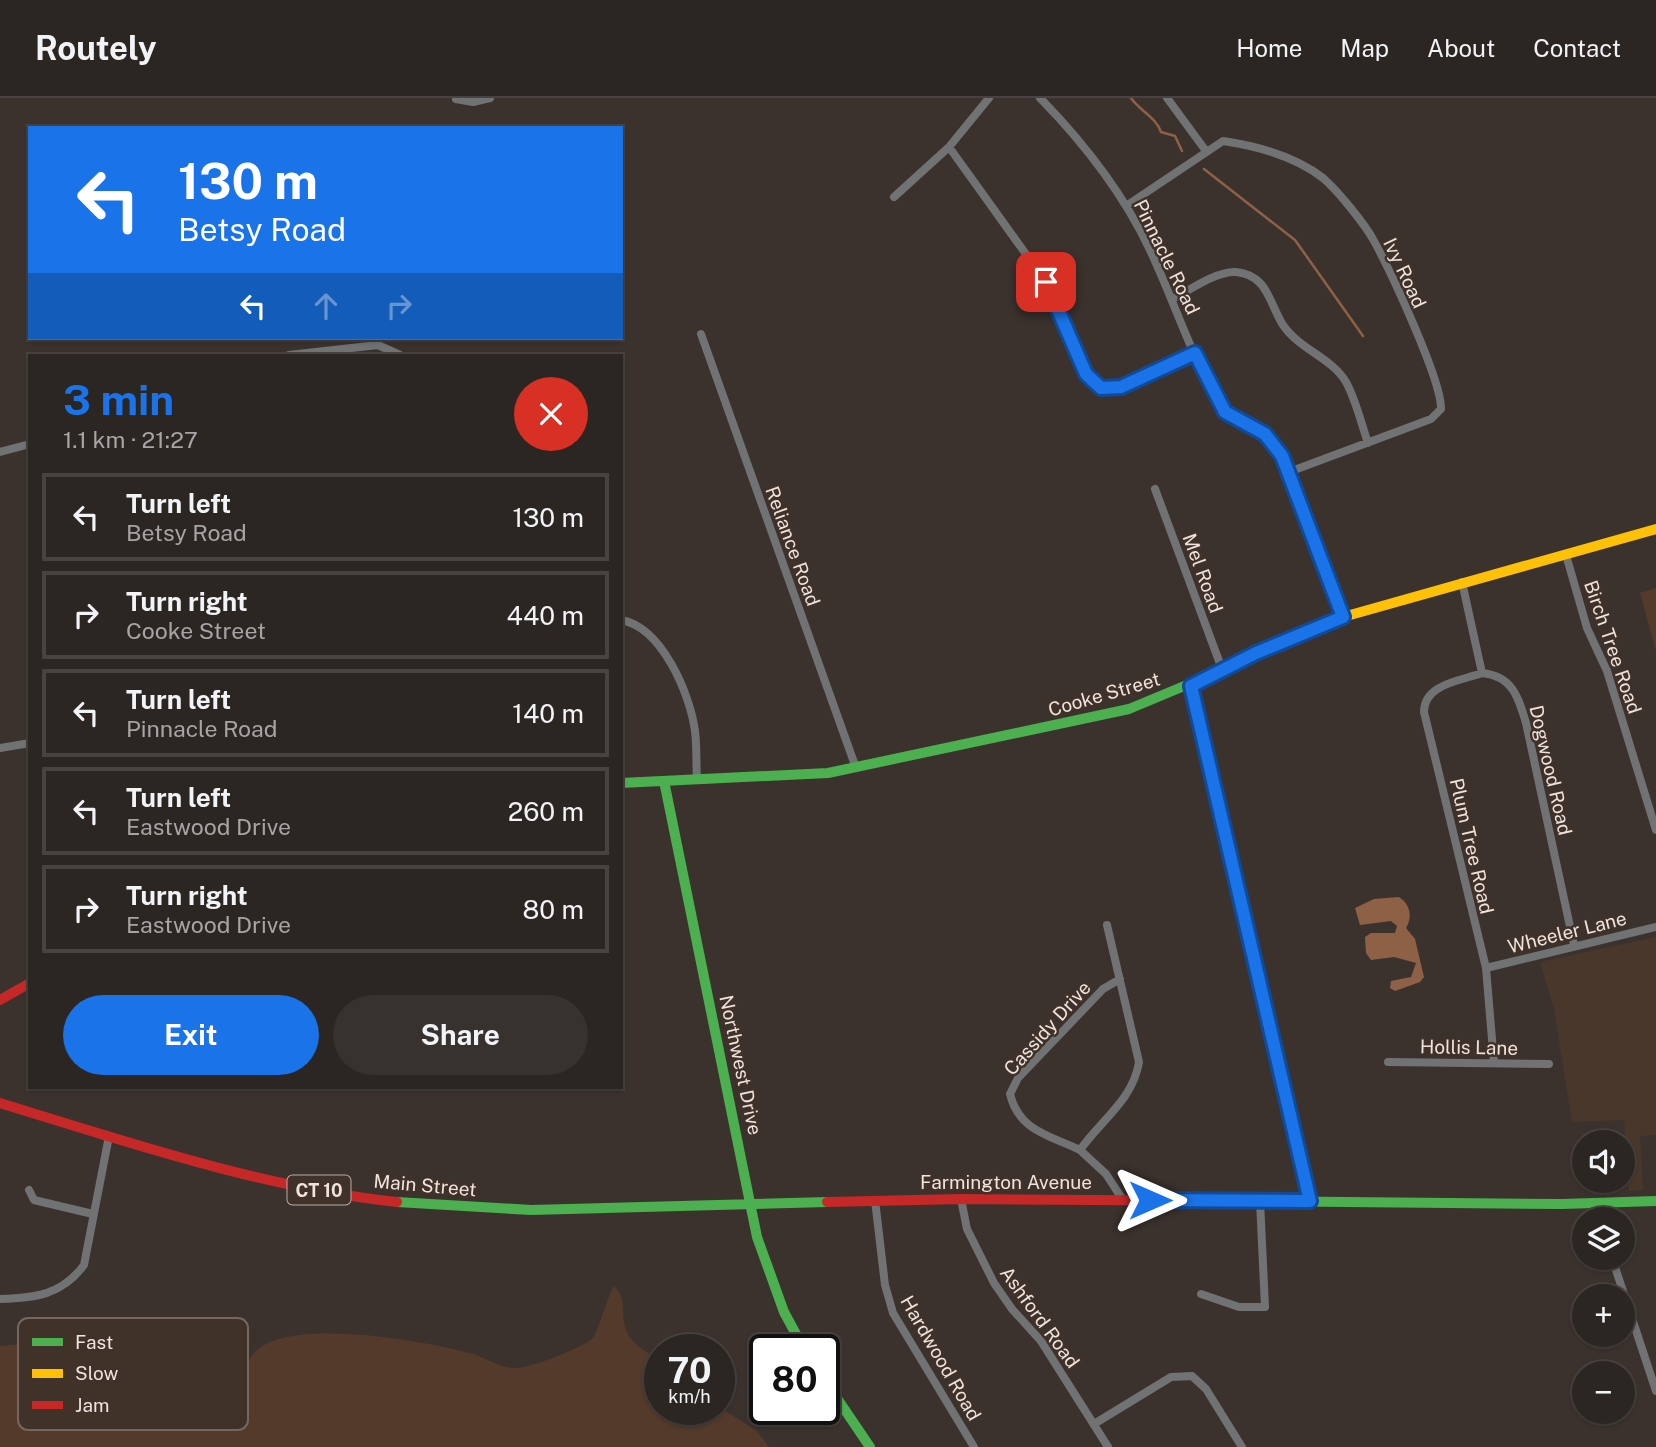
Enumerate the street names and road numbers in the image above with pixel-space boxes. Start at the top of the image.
street label: Pinnacle Road [1130,196,1204,318]
street label: Ivy Road [1379,234,1431,312]
street label: Reliance Road [761,483,825,609]
street label: Mel Road [1178,530,1228,616]
street label: Birch Tree Road [1580,577,1646,717]
street label: Cooke Street [1045,668,1163,720]
street label: Dogwood Road [1525,703,1577,837]
street label: Plum Tree Road [1446,776,1498,916]
street label: Wheeler Lane [1505,907,1629,957]
street label: Cassidy Drive [999,977,1095,1079]
street label: Northwest Drive [715,993,767,1137]
street label: Hollis Lane [1420,1035,1518,1059]
street label: Main Street [373,1170,477,1200]
street label: Farmington Avenue [920,1171,1092,1193]
road number: CT 10 [288,1176,350,1204]
street label: Ashford Road [996,1262,1084,1372]
street label: Hardwood Road [896,1292,986,1424]

